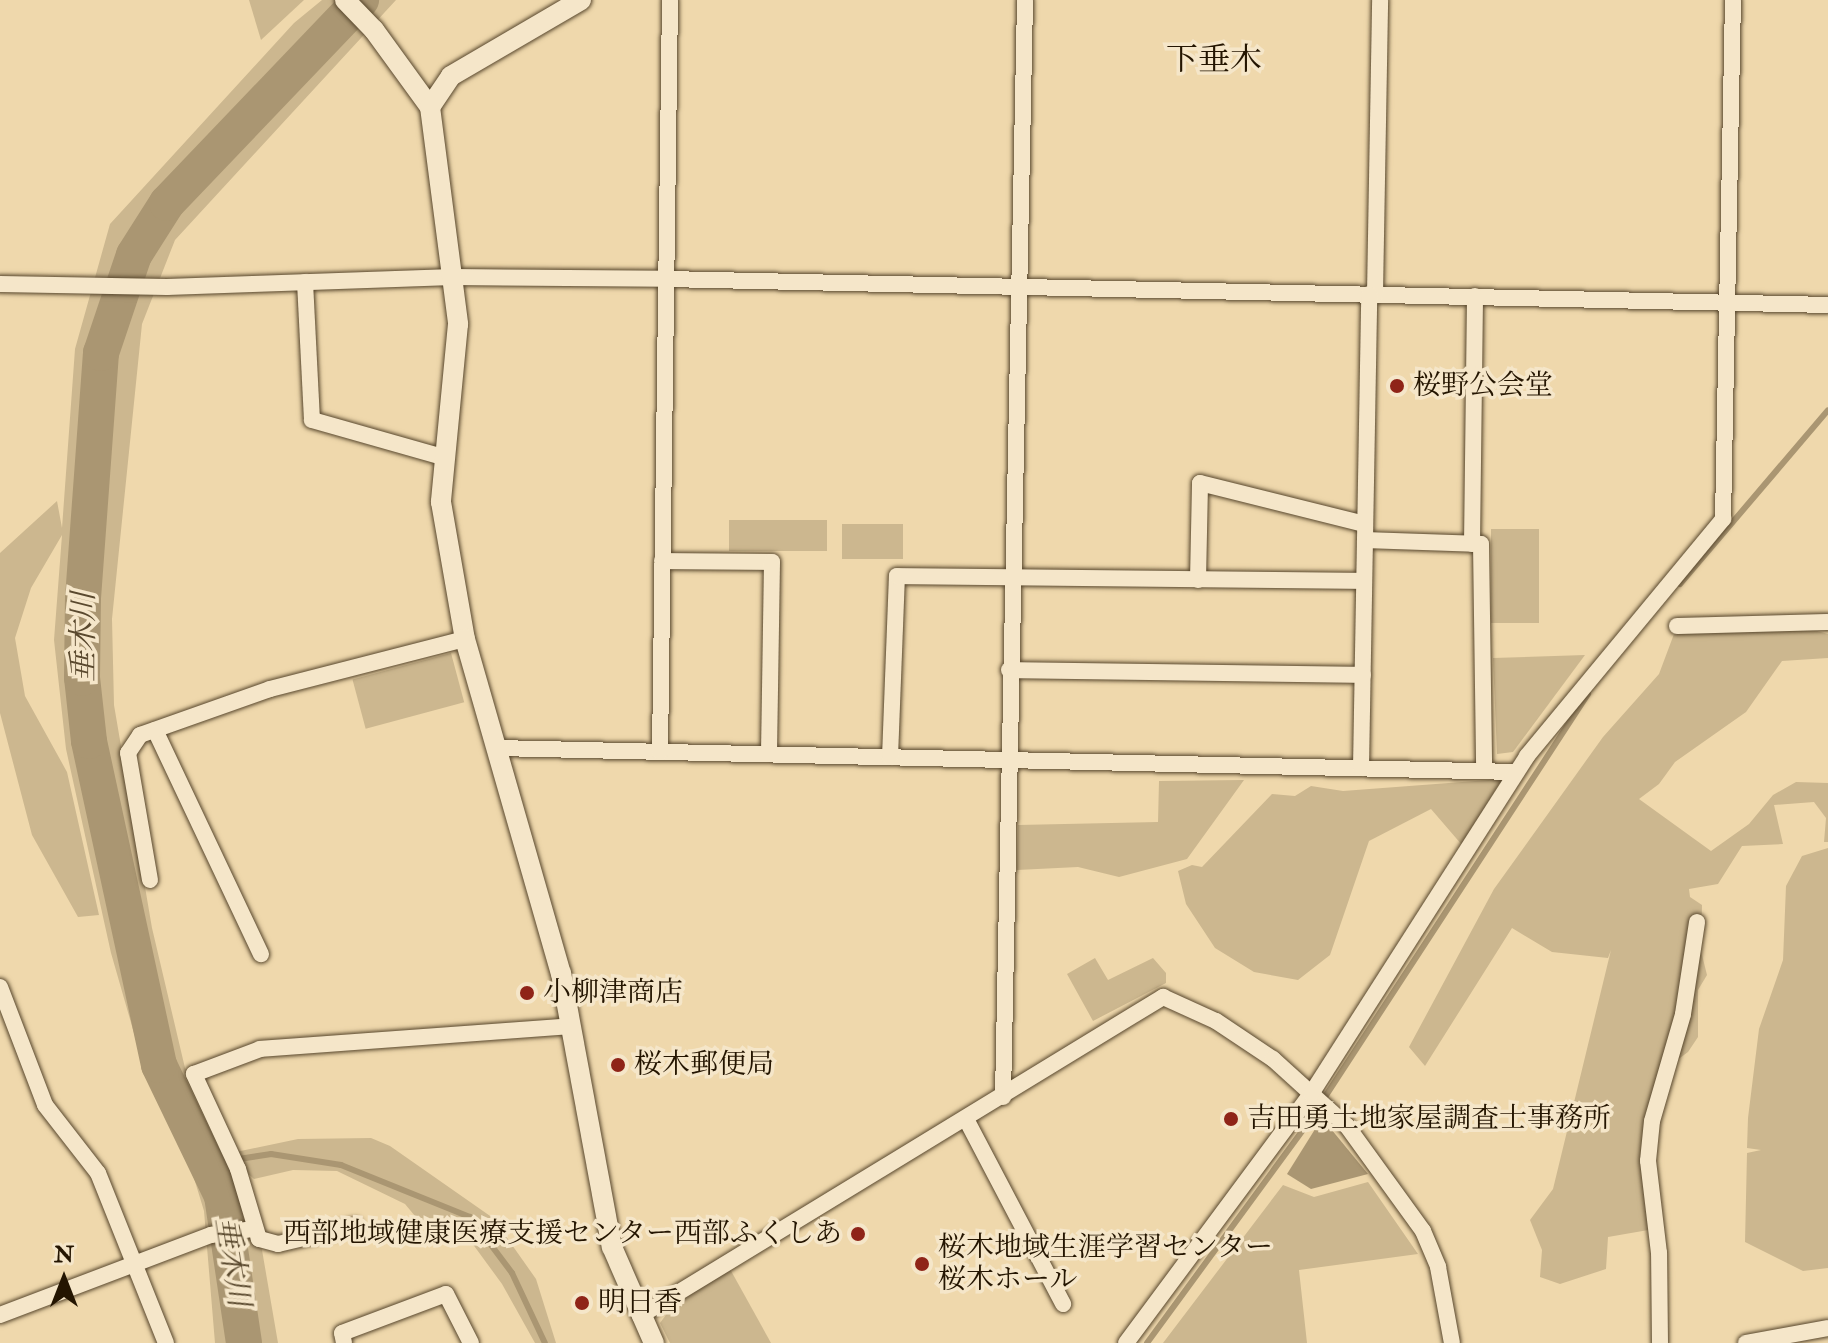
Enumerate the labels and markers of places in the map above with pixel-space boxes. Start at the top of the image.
place label: 桜野公会堂 [1413,369,1553,403]
marker: 桜野公会堂 [1388,377,1406,395]
place label: 小柳津商店 [543,976,683,1010]
marker: 小柳津商店 [518,984,536,1002]
place label: 桜木郵便局 [634,1048,774,1082]
marker: 桜木郵便局 [609,1056,627,1074]
place label: 吉田勇土地家屋調査士事務所 [1247,1102,1611,1136]
marker: 吉田勇土地家屋調査士事務所 [1222,1110,1240,1128]
place label: 西部地域健康医療支援センター西部ふくしあ [282,1217,842,1251]
marker: 西部地域健康医療支援センター西部ふくしあ [849,1225,867,1243]
place label: 桜木地域生涯学習センター 桜木ホール [938,1231,1274,1297]
marker: 桜木地域生涯学習センター 桜木ホール [913,1255,931,1273]
place label: 明日香 [598,1286,682,1320]
marker: 明日香 [573,1294,591,1312]

